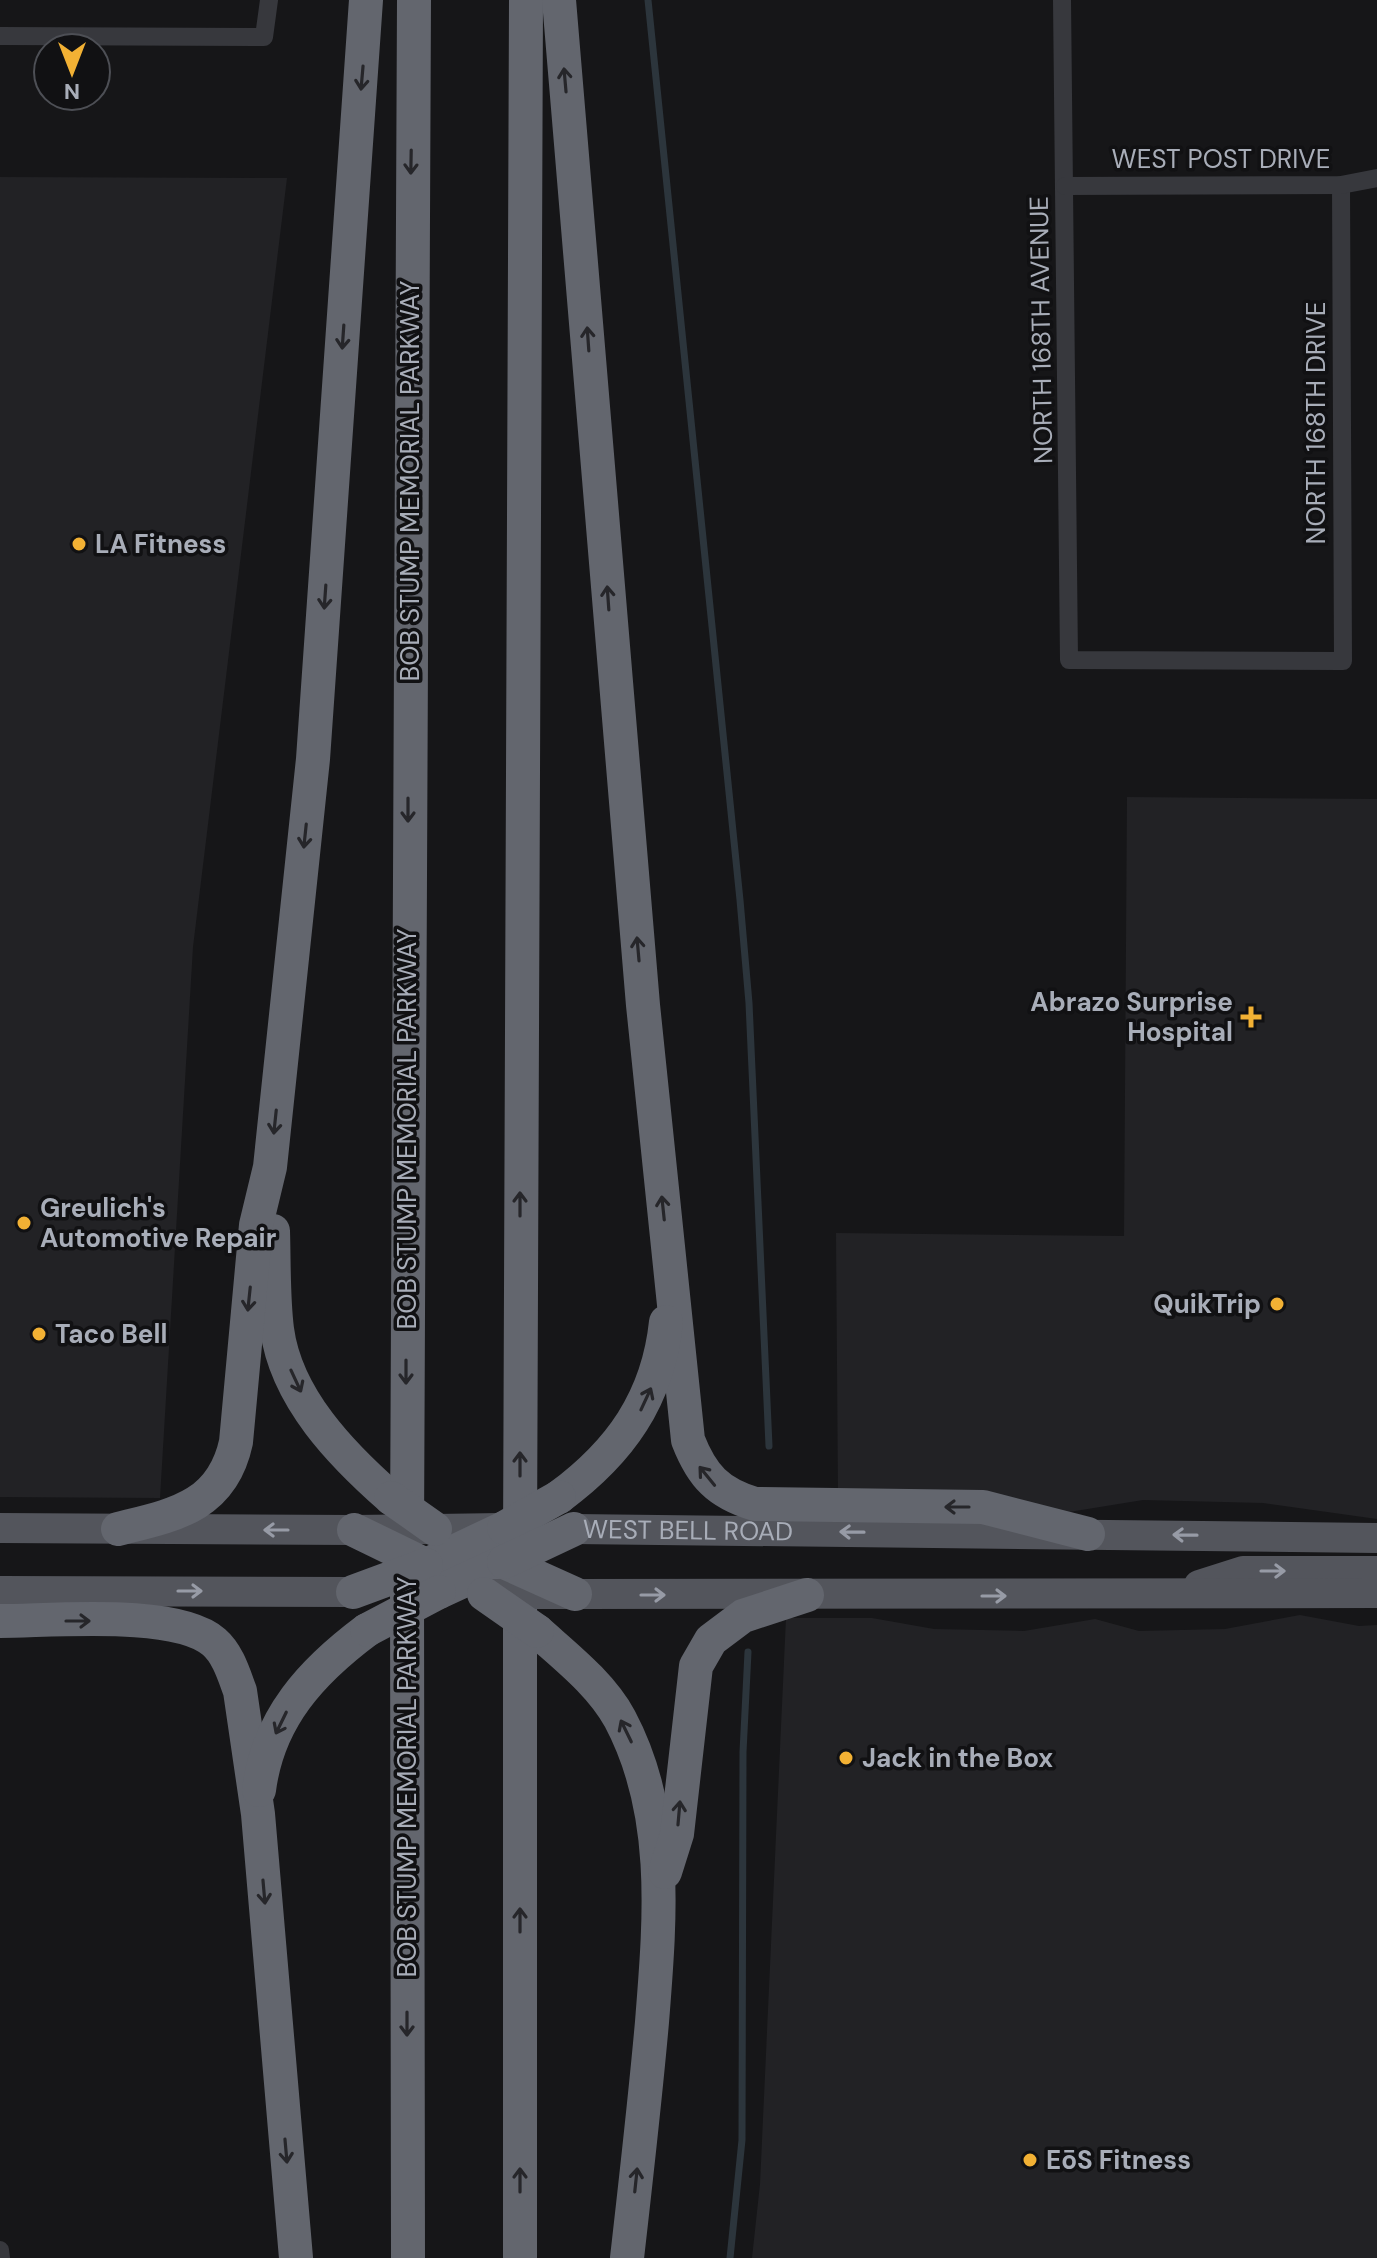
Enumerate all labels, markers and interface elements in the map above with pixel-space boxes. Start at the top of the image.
north arrow [32,32,112,112]
one-way arrow [354,64,369,91]
one-way arrow [557,67,572,94]
text: N [64,77,80,106]
street label: WEST POST DRIVE [1112,142,1330,176]
one-way arrow [403,148,419,175]
street label: NORTH 168TH AVENUE [1022,196,1060,464]
street label: BOB STUMP MEMORIAL PARKWAY [393,281,427,681]
street label: NORTH 168TH DRIVE [1299,302,1333,544]
one-way arrow [335,323,350,350]
one-way arrow [580,326,595,353]
place label: LA Fitness [95,527,226,561]
marker: LA Fitness [70,535,88,553]
one-way arrow [317,583,332,609]
one-way arrow [601,585,616,612]
one-way arrow [400,796,416,823]
one-way arrow [297,823,312,849]
street label: BOB STUMP MEMORIAL PARKWAY [390,929,424,1329]
one-way arrow [630,936,645,963]
place label: Abrazo Surprise Hospital [1030,985,1233,1049]
marker: Abrazo Surprise Hospital [1240,1006,1262,1028]
one-way arrow [268,1108,283,1135]
place label: Greulich's Automotive Repair [40,1191,277,1255]
one-way arrow [512,1191,528,1218]
one-way arrow [655,1195,670,1222]
marker: Greulich's Automotive Repair [15,1214,33,1232]
one-way arrow [241,1285,256,1312]
place label: QuikTrip [1153,1287,1261,1321]
marker: QuikTrip [1268,1295,1286,1313]
place label: Taco Bell [55,1317,167,1351]
marker: Taco Bell [30,1325,48,1343]
one-way arrow [398,1358,414,1385]
one-way arrow [289,1369,304,1393]
one-way arrow [639,1387,654,1411]
one-way arrow [512,1451,528,1478]
one-way arrow [698,1466,716,1486]
one-way arrow [944,1499,971,1515]
street label: WEST BELL ROAD [583,1512,793,1548]
one-way arrow [263,1522,290,1537]
one-way arrow [839,1524,866,1540]
one-way arrow [1172,1527,1199,1543]
one-way arrow [1259,1563,1286,1579]
street label: BOB STUMP MEMORIAL PARKWAY [390,1577,424,1977]
one-way arrow [176,1583,203,1599]
one-way arrow [639,1587,666,1602]
one-way arrow [980,1588,1007,1604]
one-way arrow [64,1613,91,1629]
one-way arrow [273,1710,288,1734]
one-way arrow [618,1719,633,1743]
place label: Jack in the Box [862,1741,1053,1775]
marker: Jack in the Box [837,1749,855,1767]
one-way arrow [672,1800,687,1827]
one-way arrow [257,1878,272,1905]
one-way arrow [512,1907,528,1934]
one-way arrow [399,2010,415,2037]
one-way arrow [279,2137,294,2164]
place label: EōS Fitness [1046,2143,1191,2177]
marker: EōS Fitness [1021,2151,1039,2169]
one-way arrow [512,2167,528,2194]
one-way arrow [628,2168,643,2194]

